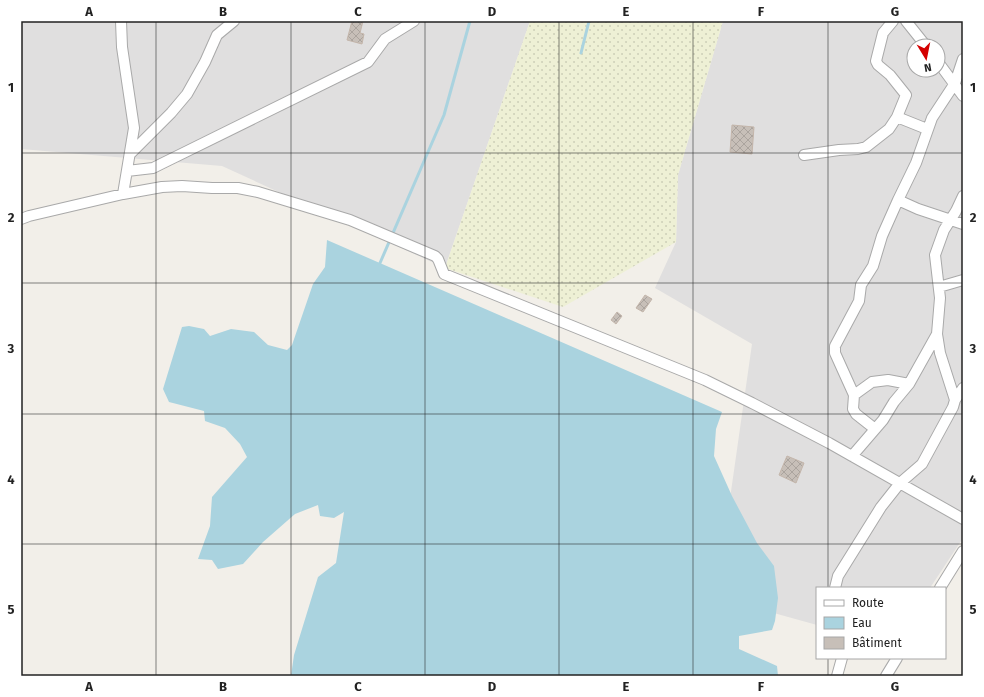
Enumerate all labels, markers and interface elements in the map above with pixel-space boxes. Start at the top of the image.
text: A [84,4,93,19]
text: B [219,4,227,19]
text: C [354,4,362,19]
text: D [488,4,497,19]
text: E [623,4,630,19]
text: F [758,4,765,19]
text: G [891,4,899,19]
north arrow [906,38,946,78]
text: N [923,60,932,74]
text: 1 [8,80,14,95]
text: 1 [970,80,976,95]
text: 2 [8,210,15,225]
text: 2 [970,210,977,225]
text: 3 [7,341,15,356]
text: 3 [969,341,977,356]
text: 4 [7,472,15,487]
text: 4 [969,472,977,487]
legend [816,587,946,659]
text: Route [852,596,884,610]
text: 5 [8,602,15,617]
text: 5 [970,602,977,617]
text: Eau [852,616,872,630]
text: Bâtiment [852,636,902,650]
text: A [84,679,93,694]
text: B [219,679,227,694]
text: C [354,679,362,694]
text: D [488,679,497,694]
text: E [623,679,630,694]
text: F [758,679,765,694]
text: G [891,679,899,694]

